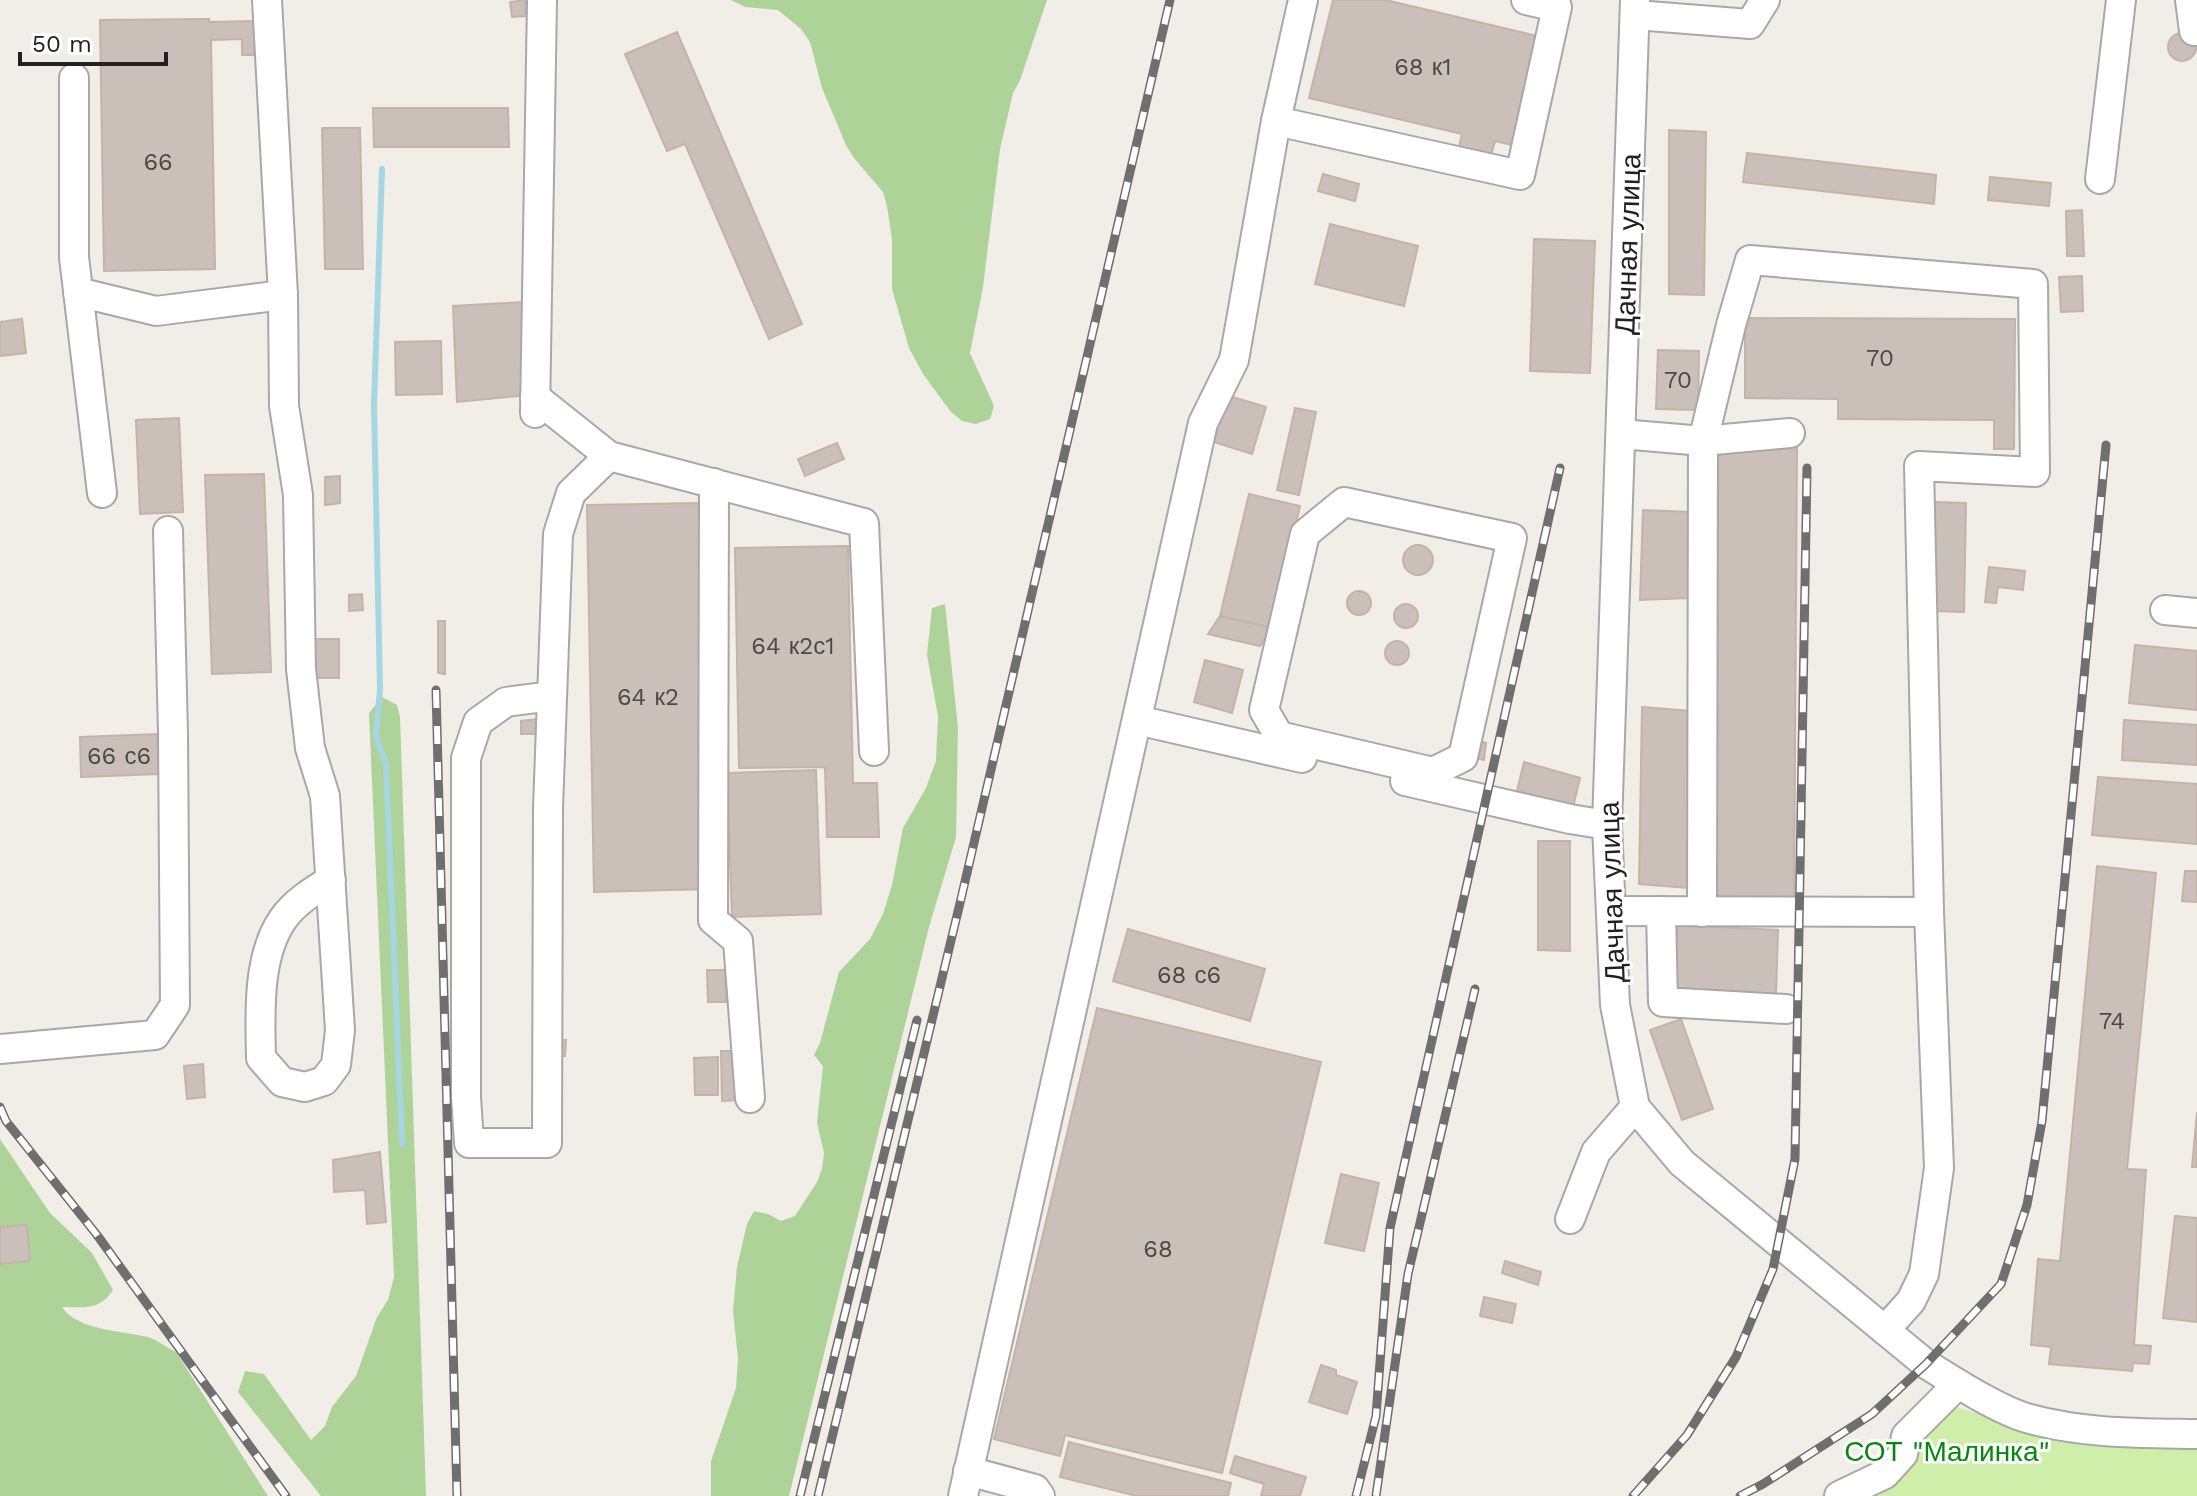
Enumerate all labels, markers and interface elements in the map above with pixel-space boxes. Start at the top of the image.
scale bar [20,16,166,66]
text: 50 m [32,30,92,58]
house number: 68 к1 [1394,53,1452,81]
house number: 66 [143,148,173,176]
street label: Дачная улица [1608,152,1648,335]
house number: 70 [1866,344,1894,372]
house number: 70 [1664,366,1692,394]
house number: 64 к2с1 [751,632,835,660]
house number: 64 к2 [617,683,679,711]
house number: 66 с6 [87,742,151,770]
street label: Дачная улица [1592,800,1632,983]
house number: 68 с6 [1157,961,1221,989]
house number: 74 [2099,1007,2125,1035]
house number: 68 [1143,1235,1173,1263]
park label: СОТ "Малинка" [1844,1435,2050,1468]

